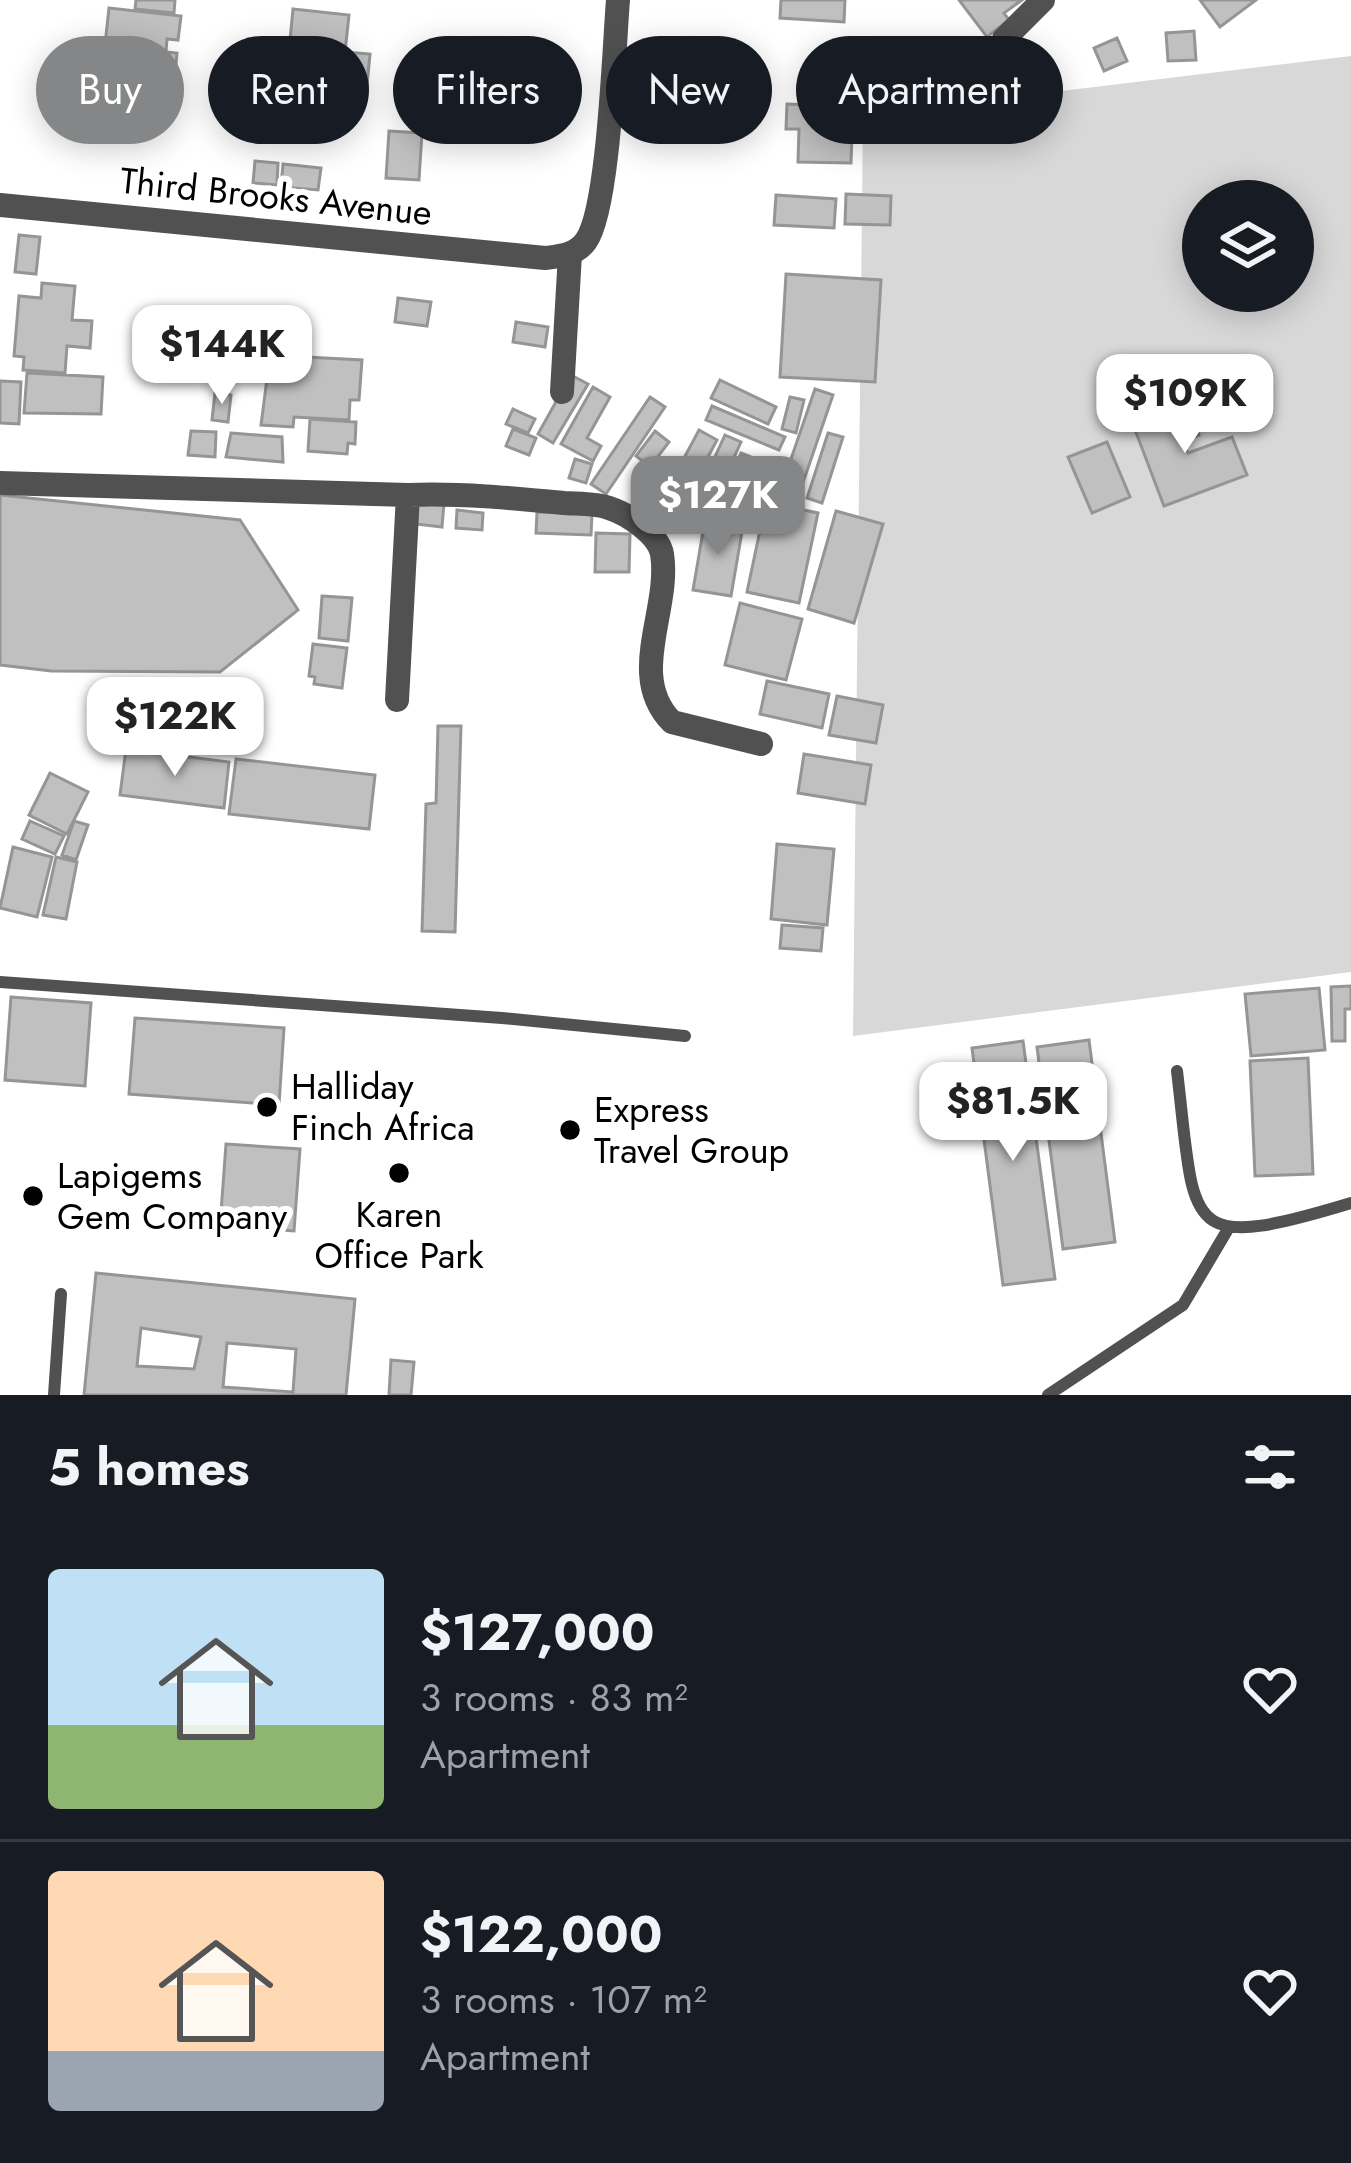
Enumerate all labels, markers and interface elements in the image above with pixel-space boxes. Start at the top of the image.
chip: Buy [36,36,184,144]
chip: Rent [208,36,369,144]
chip: Filters [393,36,582,144]
chip: New [606,36,772,144]
chip: Apartment [796,36,1063,144]
street label: Third Brooks Avenue [118,154,434,238]
map controls [1182,180,1314,312]
button: layers [1182,180,1314,312]
pin: $144K [138,305,306,407]
text: $144K [159,315,285,372]
pin: $109K [1101,354,1269,456]
text: $109K [1123,364,1247,421]
pin: $127K [634,456,802,558]
text: $127K [658,466,778,523]
pin: $122K [91,677,259,779]
text: $122K [114,687,236,744]
place label: Halliday Finch Africa [291,1060,474,1153]
pin: $81.5K [915,1062,1111,1164]
text: $81.5K [946,1072,1080,1129]
place label: Express Travel Group [594,1083,789,1176]
marker: Halliday Finch Africa [254,1094,280,1120]
marker: Express Travel Group [557,1117,583,1143]
place label: Lapigems Gem Company [57,1149,287,1242]
marker: Karen Office Park [386,1160,412,1186]
marker: Lapigems Gem Company [20,1183,46,1209]
place label: Karen Office Park [314,1188,484,1281]
text: 5 homes [48,1430,250,1504]
icon: filters [1237,1434,1303,1500]
text: $127,000 [420,1595,655,1669]
icon: home [144,1617,288,1761]
icon: heart [1237,1656,1303,1722]
text: 3 rooms · 83 m² [420,1669,688,1726]
text: Apartment [420,1726,590,1783]
text: $122,000 [420,1897,662,1971]
icon: home [144,1919,288,2063]
icon: heart [1237,1958,1303,2024]
text: 3 rooms · 107 m² [420,1971,707,2028]
text: Apartment [420,2028,590,2085]

